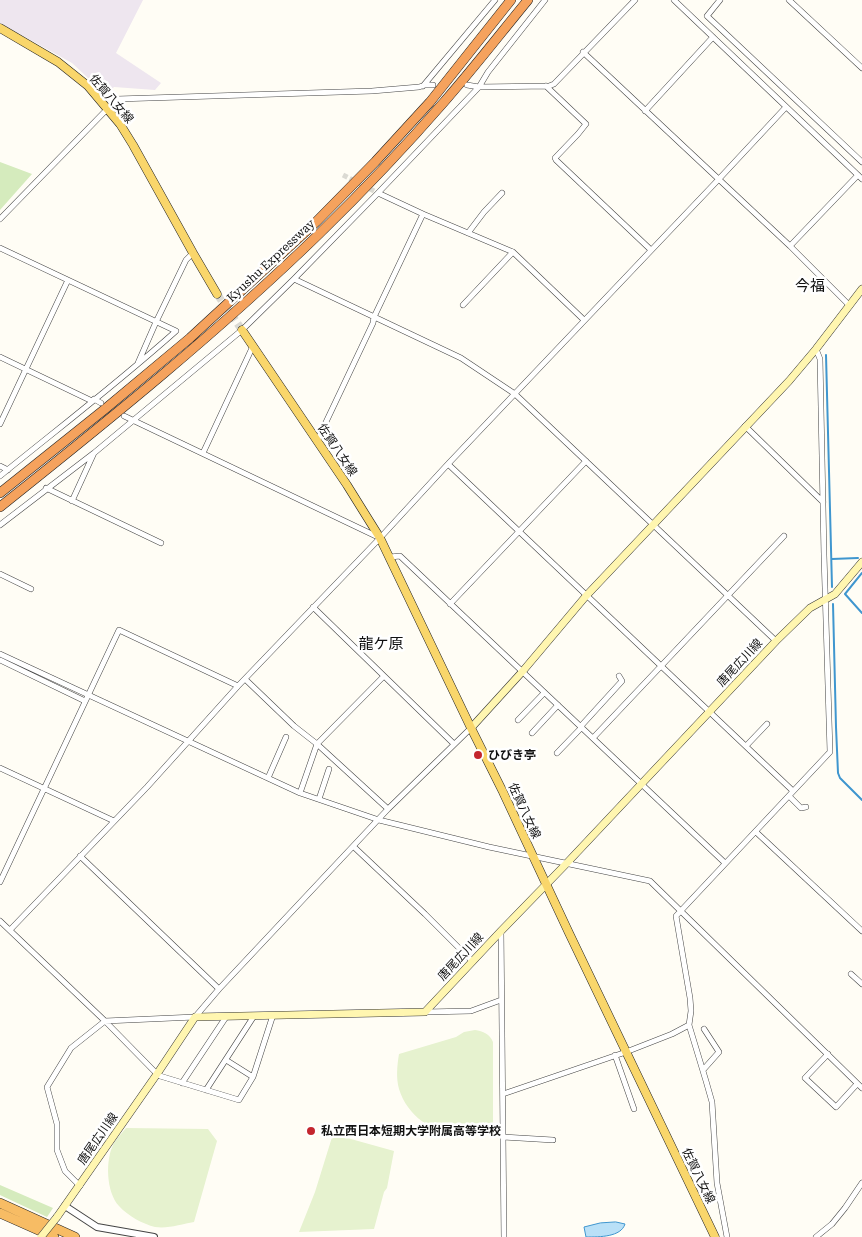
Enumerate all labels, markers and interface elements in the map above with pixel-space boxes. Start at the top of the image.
street label: 佐賀八女線 [86,72,136,126]
street label: Kyushu Expressway [224,217,318,305]
district label: 今福 [795,278,825,296]
street label: 佐賀八女線 [314,421,360,479]
district label: 龍ケ原 [359,636,403,654]
street label: 唐尾広川線 [714,636,766,690]
place label: ひびき亭 [488,748,536,762]
marker: ひびき亭 [472,749,484,761]
street label: 佐賀八女線 [505,781,543,841]
street label: 唐尾広川線 [435,930,487,984]
street label: 唐尾広川線 [75,1110,121,1168]
place label: 私立西日本短期大学附属高等学校 [321,1124,501,1138]
marker: 私立西日本短期大学附属高等学校 [305,1125,317,1137]
street label: 佐賀八女線 [678,1146,718,1206]

